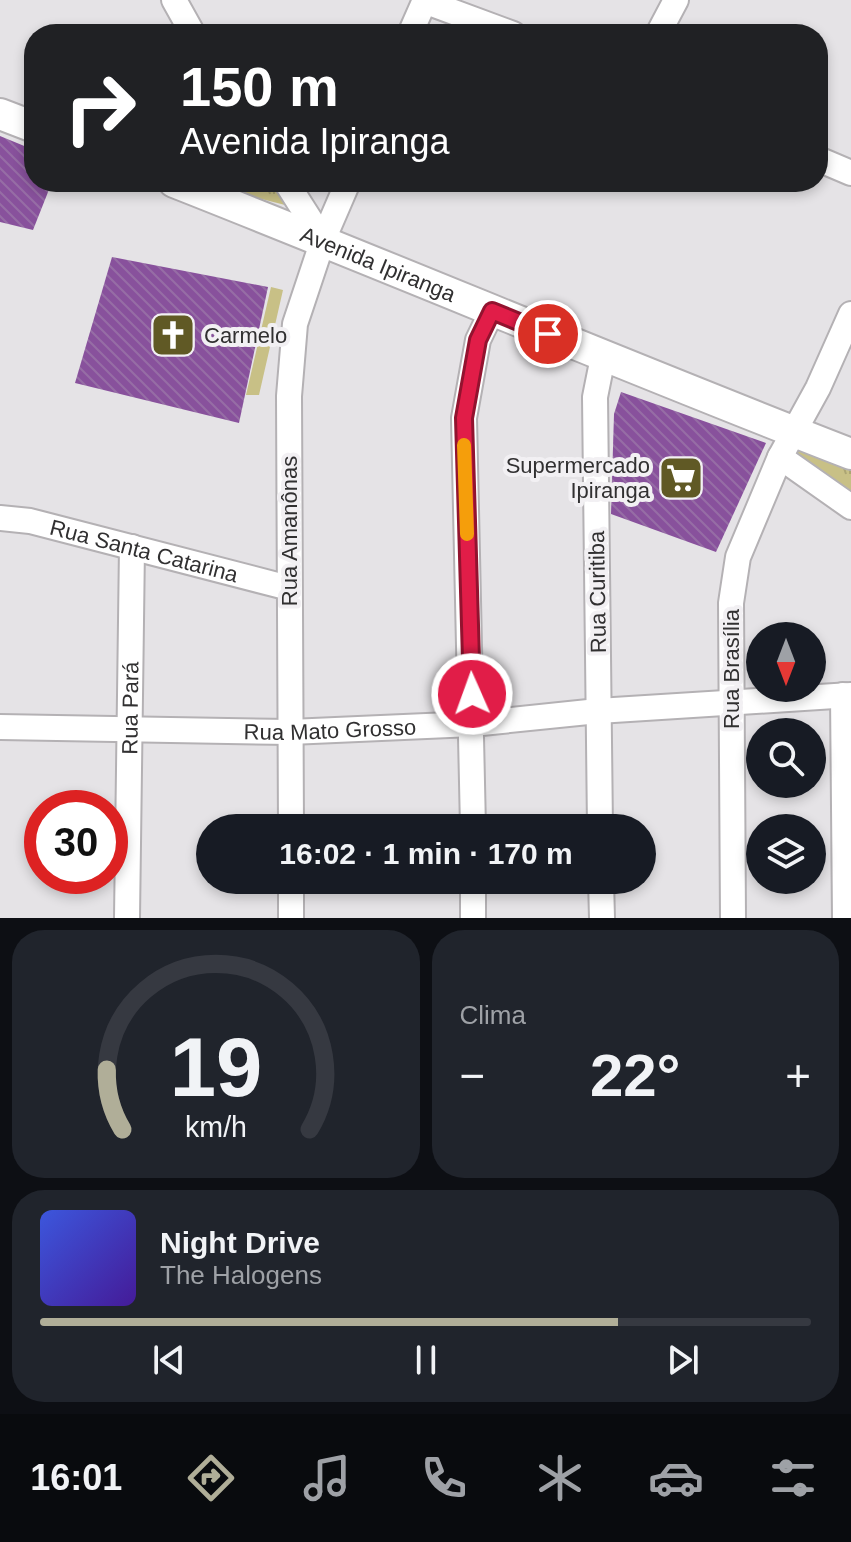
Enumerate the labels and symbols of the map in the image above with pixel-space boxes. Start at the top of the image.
street label: Avenida Ipiranga [297,222,460,307]
pin [514,300,582,368]
church icon: Carmelo [149,311,197,359]
place label: Carmelo [204,323,287,348]
place label: Supermercado Ipiranga [506,453,651,503]
supermarket icon: Supermercado Ipiranga [657,454,705,502]
street label: Rua Amanônas [277,456,302,606]
street label: Rua Santa Catarina [47,515,241,588]
street label: Rua Curitiba [584,530,611,653]
street label: Rua Brasília [719,608,744,729]
north arrow [746,622,826,702]
position arrow [430,652,514,736]
street label: Rua Pará [117,661,143,755]
street label: Rua Mato Grosso [243,714,417,745]
speed limit sign: 30 [24,790,128,894]

